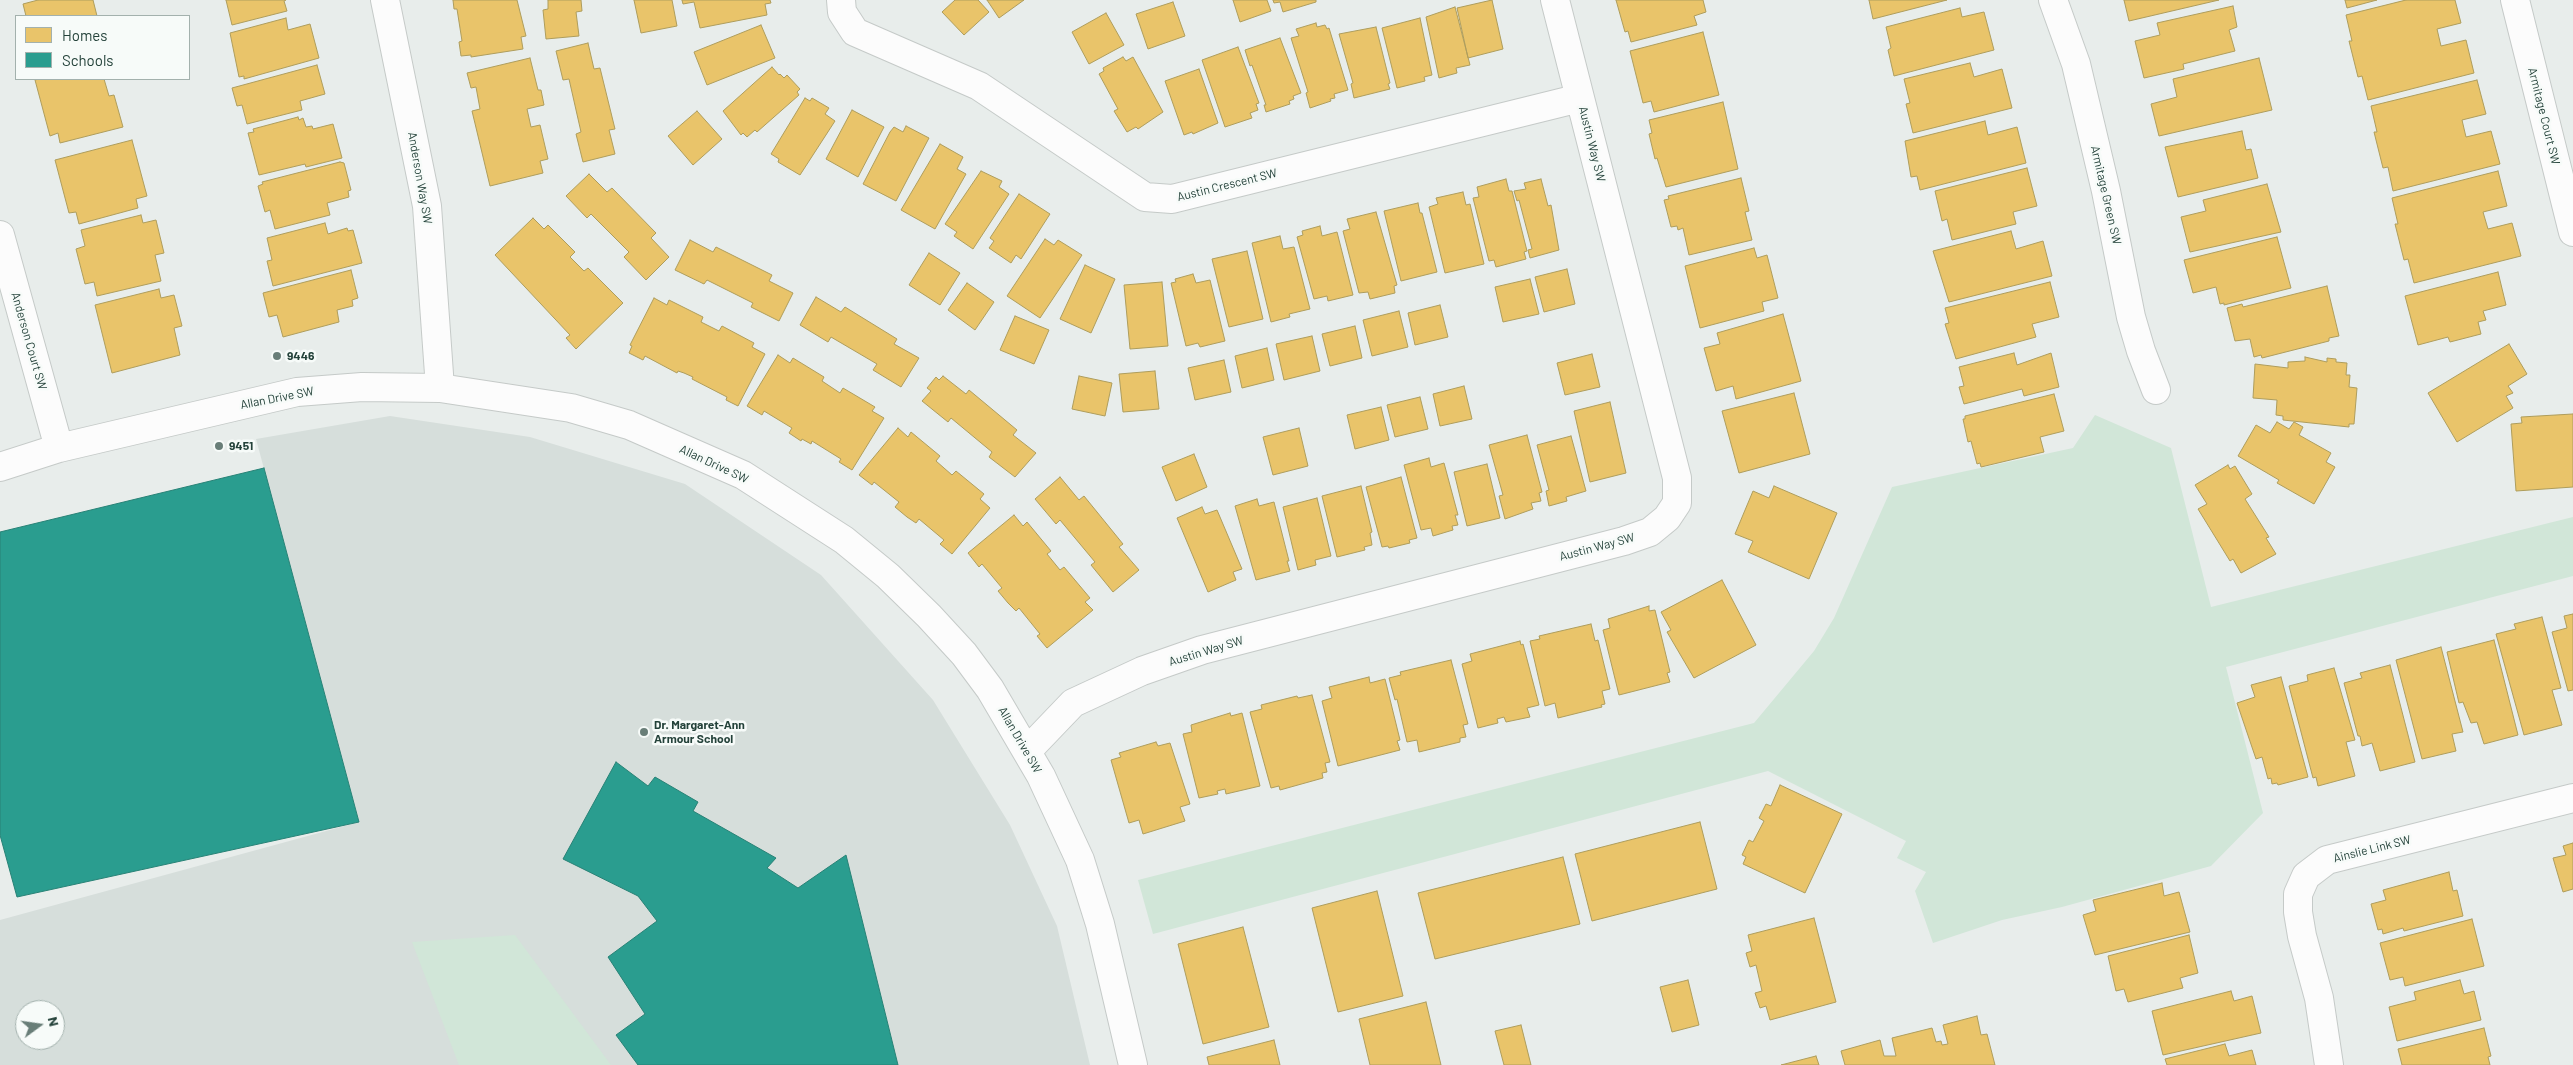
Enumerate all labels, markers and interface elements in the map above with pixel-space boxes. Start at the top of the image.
legend [15,15,190,80]
text: Homes [62,26,107,44]
text: Schools [62,51,114,69]
street label: Armitage Court SW [2525,66,2563,166]
street label: Austin Way SW [1576,105,1608,183]
street label: Anderson Way SW [405,131,435,225]
street label: Armitage Green SW [2088,144,2124,246]
street label: Austin Crescent SW [1175,166,1279,204]
street label: Anderson Court SW [8,290,50,392]
place label: 9446 [287,349,314,363]
marker: 9446 [271,350,283,362]
street label: Allan Drive SW [239,384,315,412]
place label: 9451 [229,439,253,453]
marker: 9451 [213,440,225,452]
street label: Allan Drive SW [677,442,751,486]
street label: Austin Way SW [1558,530,1636,564]
street label: Austin Way SW [1167,633,1245,669]
street label: Allan Drive SW [995,704,1045,776]
place label: Dr. Margaret-Ann Armour School [654,718,745,746]
marker: Dr. Margaret-Ann Armour School [638,726,650,738]
street label: Ainslie Link SW [2332,832,2412,866]
north arrow [15,1000,65,1050]
text: N [45,1015,63,1028]

